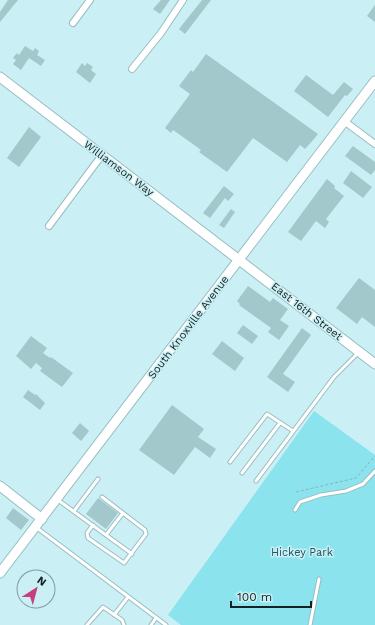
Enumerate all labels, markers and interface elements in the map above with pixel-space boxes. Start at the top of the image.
street label: Williamson Way [81,138,157,199]
street label: South Knoxville Avenue [145,273,231,381]
street label: East 16th Street [269,280,345,343]
park label: Hickey Park [271,546,333,559]
north arrow [16,569,56,609]
text: N [34,574,49,589]
scale bar [231,583,311,609]
text: 100 m [237,590,272,604]

